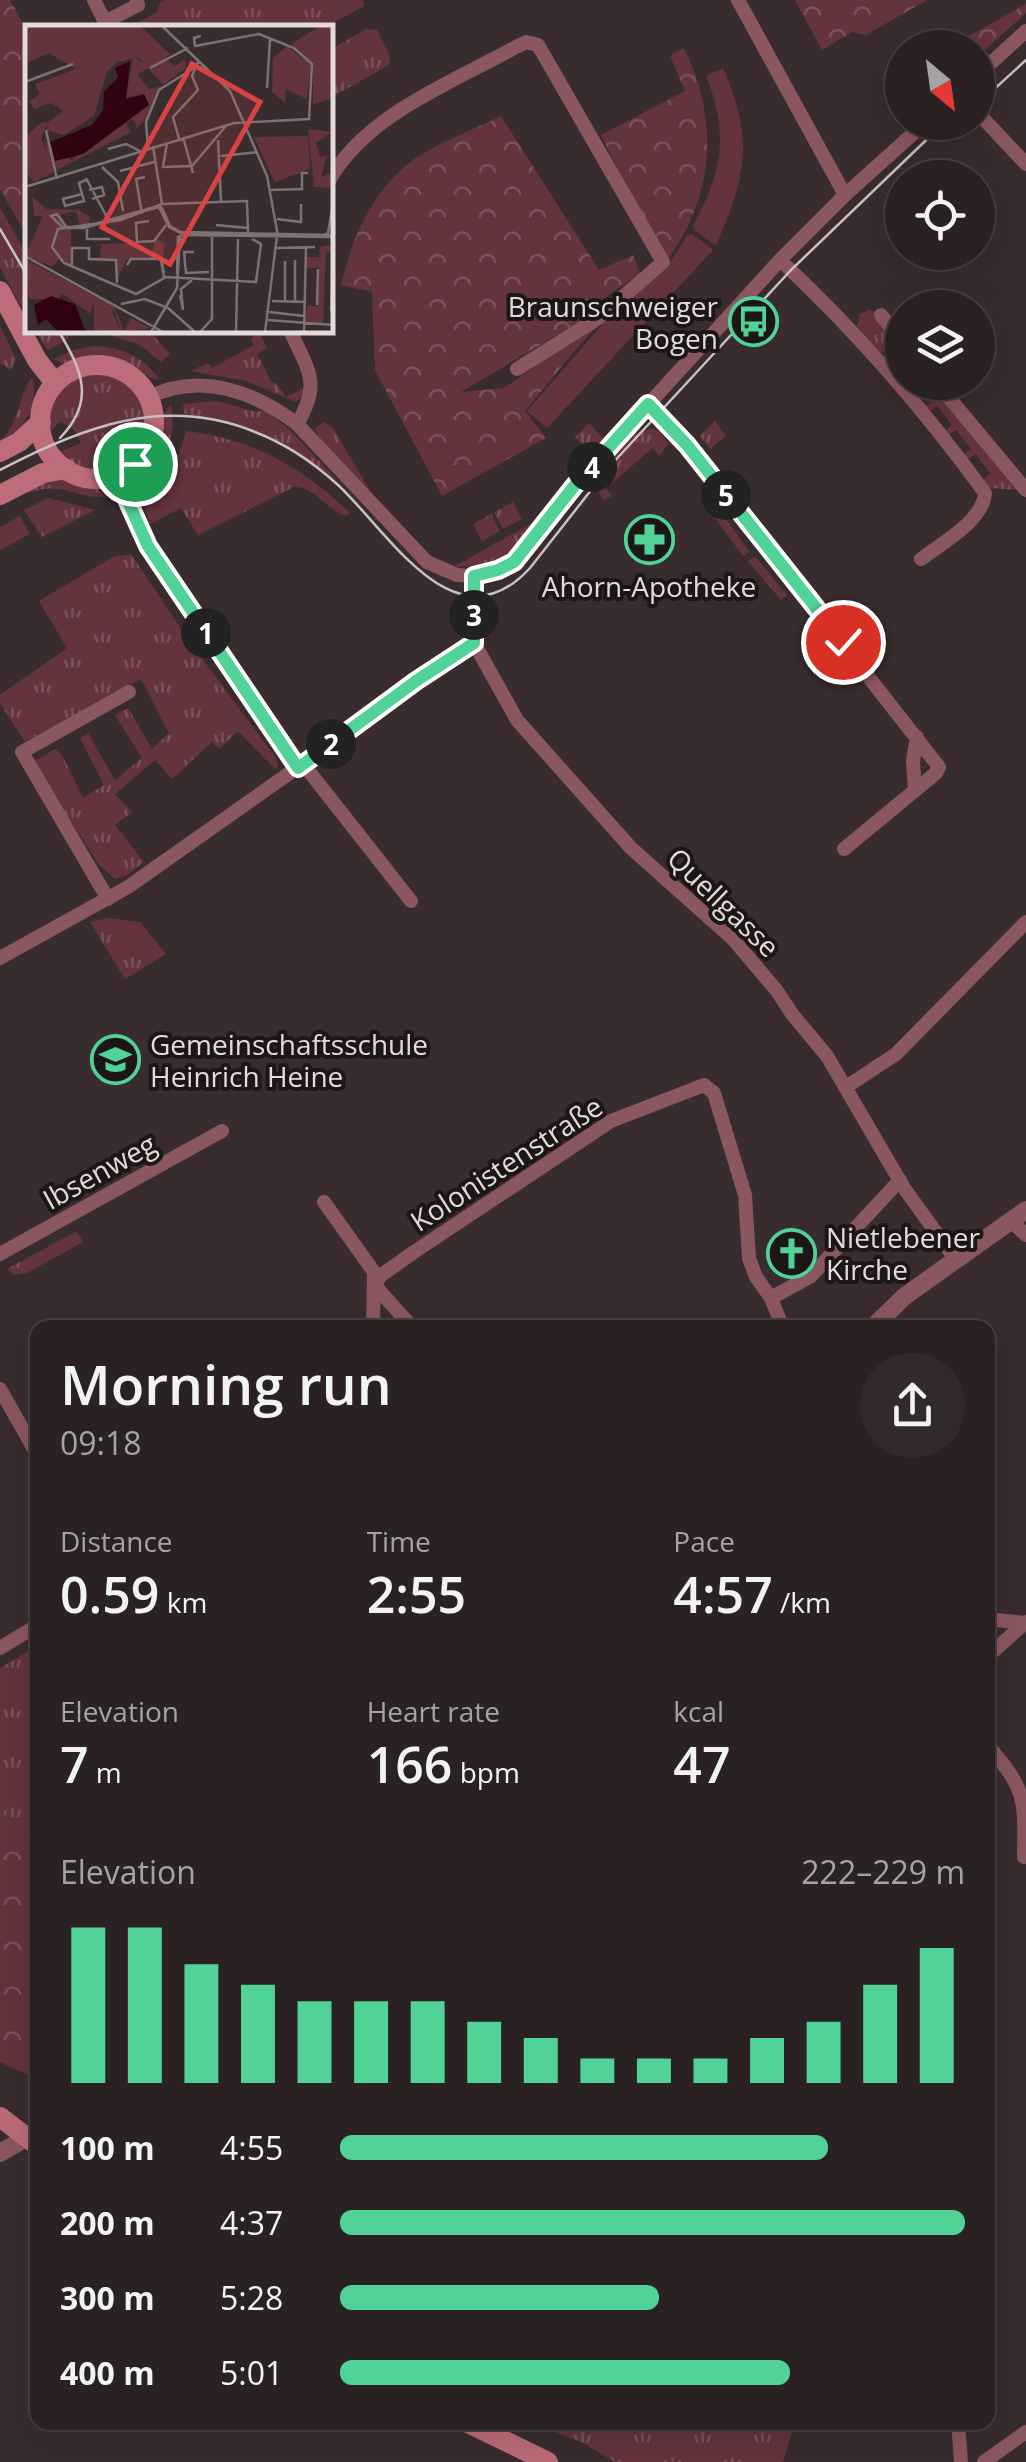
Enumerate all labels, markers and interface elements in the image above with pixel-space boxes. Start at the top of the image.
inset map [25,25,332,332]
north arrow [885,30,995,140]
map controls [885,30,995,400]
button: locate [885,160,995,270]
place label: Braunschweiger Bogen [508,287,719,357]
button: layers [885,290,995,400]
bus stop icon: Braunschweiger Bogen [727,296,779,348]
pin [93,422,178,507]
icon: arrive [108,437,163,492]
pin: 4 [567,442,617,492]
text: 4 [584,448,600,486]
pin: 5 [701,470,751,520]
text: 5 [718,476,734,514]
pharmacy icon: Ahorn-Apotheke [623,513,675,565]
place label: Ahorn-Apotheke [542,567,756,605]
pin: 3 [449,590,499,640]
text: 3 [466,596,482,634]
pin [801,600,886,685]
pin: 1 [181,608,231,658]
text: 1 [198,614,214,652]
icon: check [816,615,871,670]
pin: 2 [306,719,356,769]
text: 2 [323,725,339,763]
street label: Quellgasse [660,839,788,965]
place label: Gemeinschaftsschule Heinrich Heine [150,1025,428,1095]
school or university icon: Gemeinschaftsschule Heinrich Heine [89,1034,141,1086]
street label: Kolonistenstraße [403,1087,609,1239]
street label: Ibsenweg [36,1124,162,1218]
place label: Nietlebener Kirche [826,1218,980,1288]
church icon: Nietlebener Kirche [765,1227,817,1279]
text: Morning run [60,1346,392,1421]
button: share [860,1353,965,1458]
text: 09:18 [60,1421,142,1464]
text: Distance [60,1522,173,1560]
text: Time [367,1522,431,1560]
text: Pace [673,1522,735,1560]
text: 0.59 [60,1560,159,1628]
text: 2:55 [367,1560,466,1628]
text: 4:57 [673,1560,773,1628]
text: km [159,1583,207,1621]
text: /km [773,1583,831,1621]
text: Elevation [60,1692,179,1730]
text: Heart rate [367,1692,500,1730]
text: kcal [673,1692,724,1730]
text: 7 [60,1730,89,1798]
text: 166 [367,1730,452,1798]
text: 47 [673,1730,731,1798]
text: m [89,1753,122,1791]
text: bpm [452,1753,520,1791]
text: Elevation [60,1850,196,1893]
text: 222–229 m [801,1850,965,1893]
text: 100 m [60,2126,155,2169]
text: 4:55 [220,2126,283,2169]
text: 200 m [60,2201,155,2244]
text: 4:37 [220,2201,283,2244]
text: 300 m [60,2276,155,2319]
text: 5:28 [220,2276,283,2319]
text: 400 m [60,2351,155,2394]
text: 5:01 [220,2351,283,2394]

